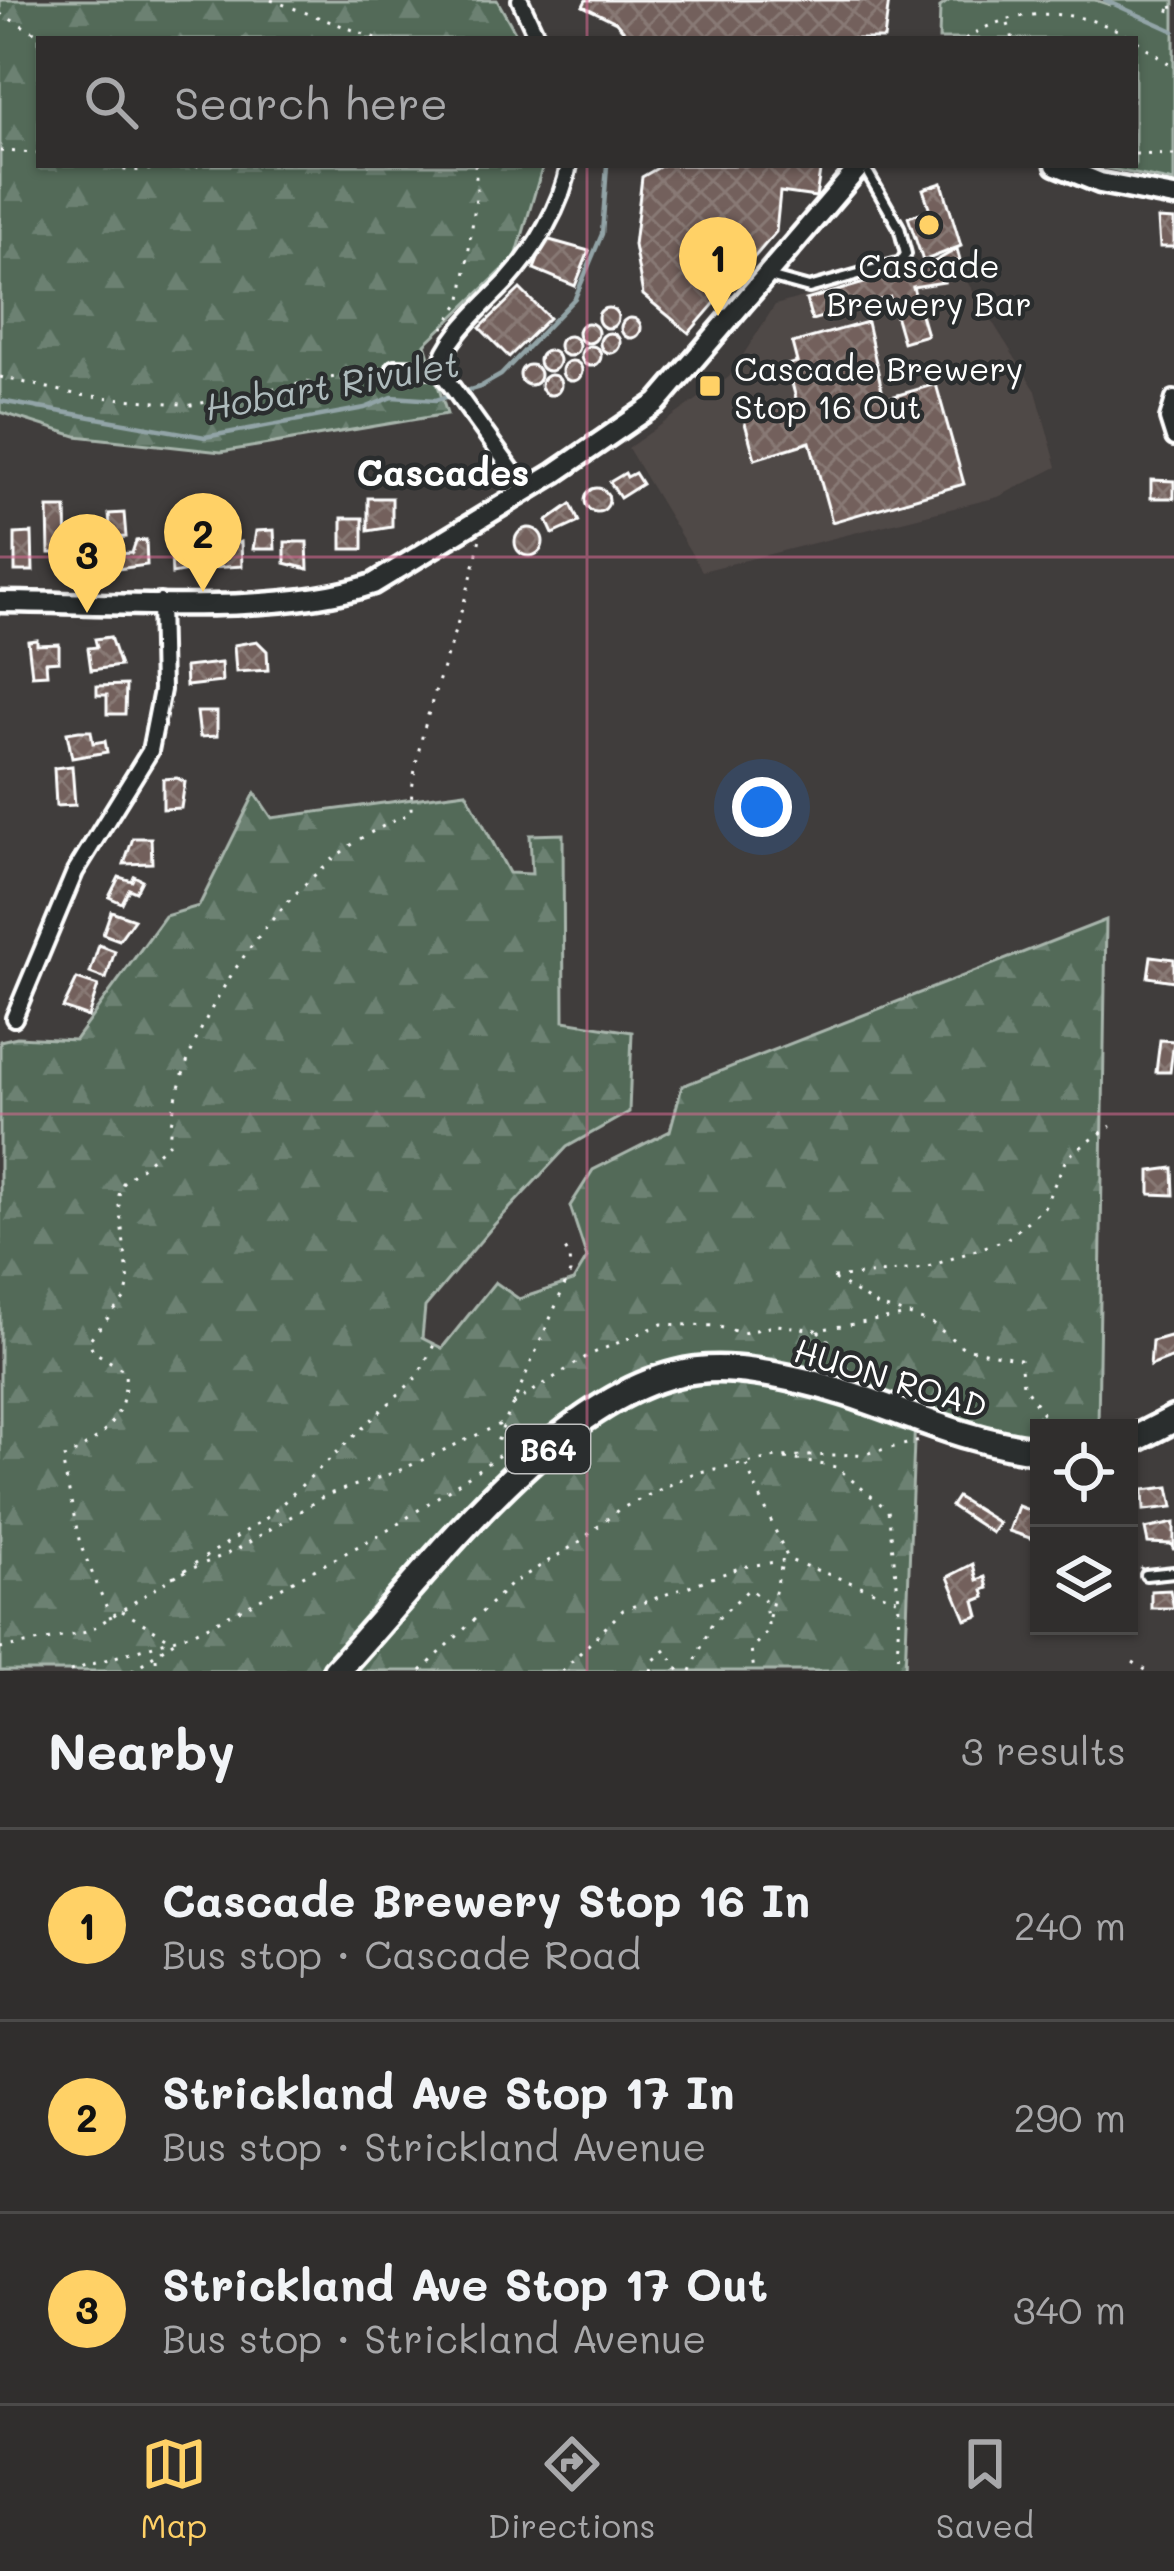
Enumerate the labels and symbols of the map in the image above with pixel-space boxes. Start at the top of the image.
marker: Cascade Brewery Bar [916,212,942,238]
pin: 1 [679,217,757,316]
place label: Cascade Brewery Bar [826,243,1032,325]
water label: Hobart Rivulet [201,338,463,430]
place label: Cascade Brewery Stop 16 Out [734,346,1023,427]
marker: Cascade Brewery Stop 16 Out [697,373,723,399]
district label: Cascades [357,448,529,495]
pin: 2 [164,493,242,592]
pin: 3 [48,514,126,613]
your location [732,777,792,837]
street label: HUON ROAD [789,1327,993,1427]
road number: B64 [506,1425,590,1473]

